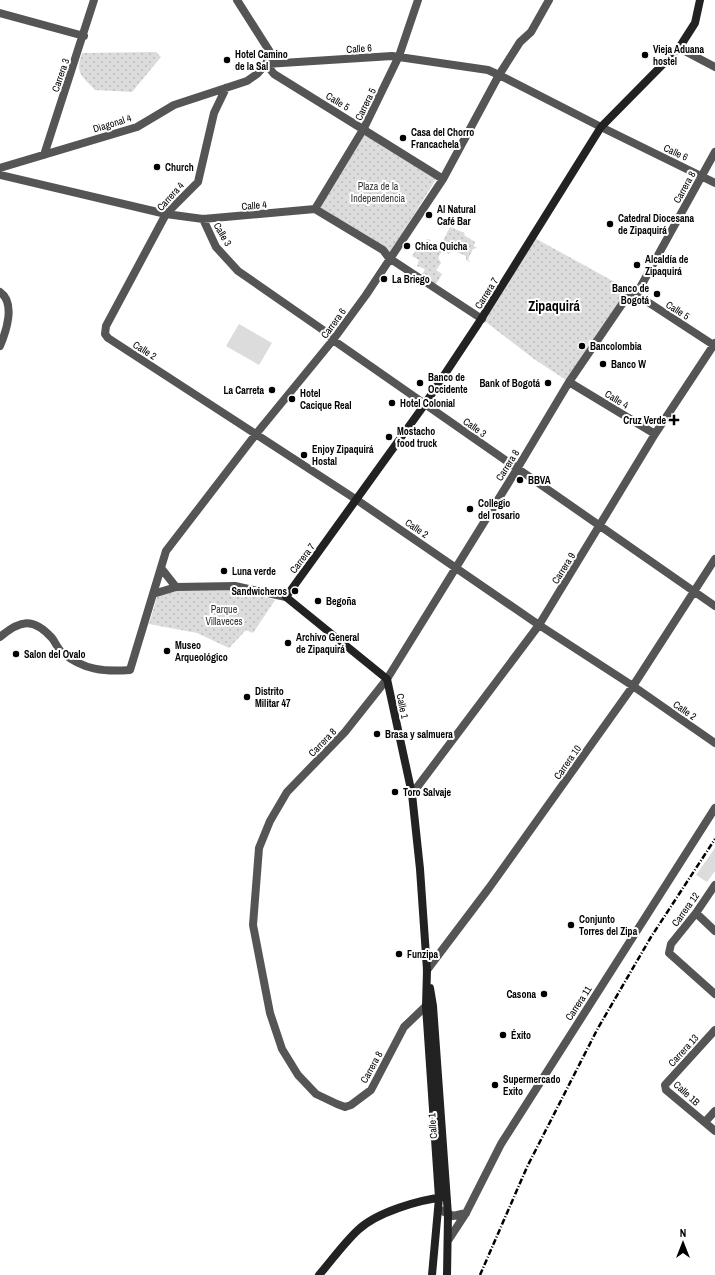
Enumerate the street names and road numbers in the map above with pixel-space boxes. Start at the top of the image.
street label: Calle 6 [346,41,373,56]
street label: Carrera 3 [49,56,72,94]
street label: Carrera 5 [352,85,379,123]
street label: Calle 5 [323,89,352,114]
street label: Diagonal 4 [91,111,133,135]
street label: Calle 6 [661,141,690,164]
street label: Carrera 8 [670,169,699,206]
street label: Carrera 4 [154,179,187,214]
street label: Calle 4 [241,198,268,213]
street label: Calle 3 [211,220,235,249]
street label: Carrera 7 [472,275,501,311]
street label: Calle 5 [663,298,692,323]
street label: Carrera 6 [318,305,349,341]
street label: Calle 2 [130,338,159,363]
street label: Calle 4 [602,387,631,412]
street label: Calle 3 [461,415,489,440]
street label: Carrera 8 [493,447,522,483]
street label: Calle 2 [403,516,431,541]
street label: Carrera 7 [287,540,318,576]
street label: Carrera 9 [549,550,578,586]
street label: Calle 1 [393,692,412,720]
street label: Calle 2 [671,698,699,723]
street label: Carrera 8 [306,725,339,759]
street label: Carrera 10 [551,742,584,782]
street label: Carrera 12 [669,889,702,929]
street label: Carrera 11 [562,983,595,1023]
street label: Carrera 13 [665,1031,702,1069]
street label: Carrera 8 [357,1049,386,1086]
street label: Calle 1B [671,1078,703,1109]
street label: Calle 1 [425,1112,440,1139]

